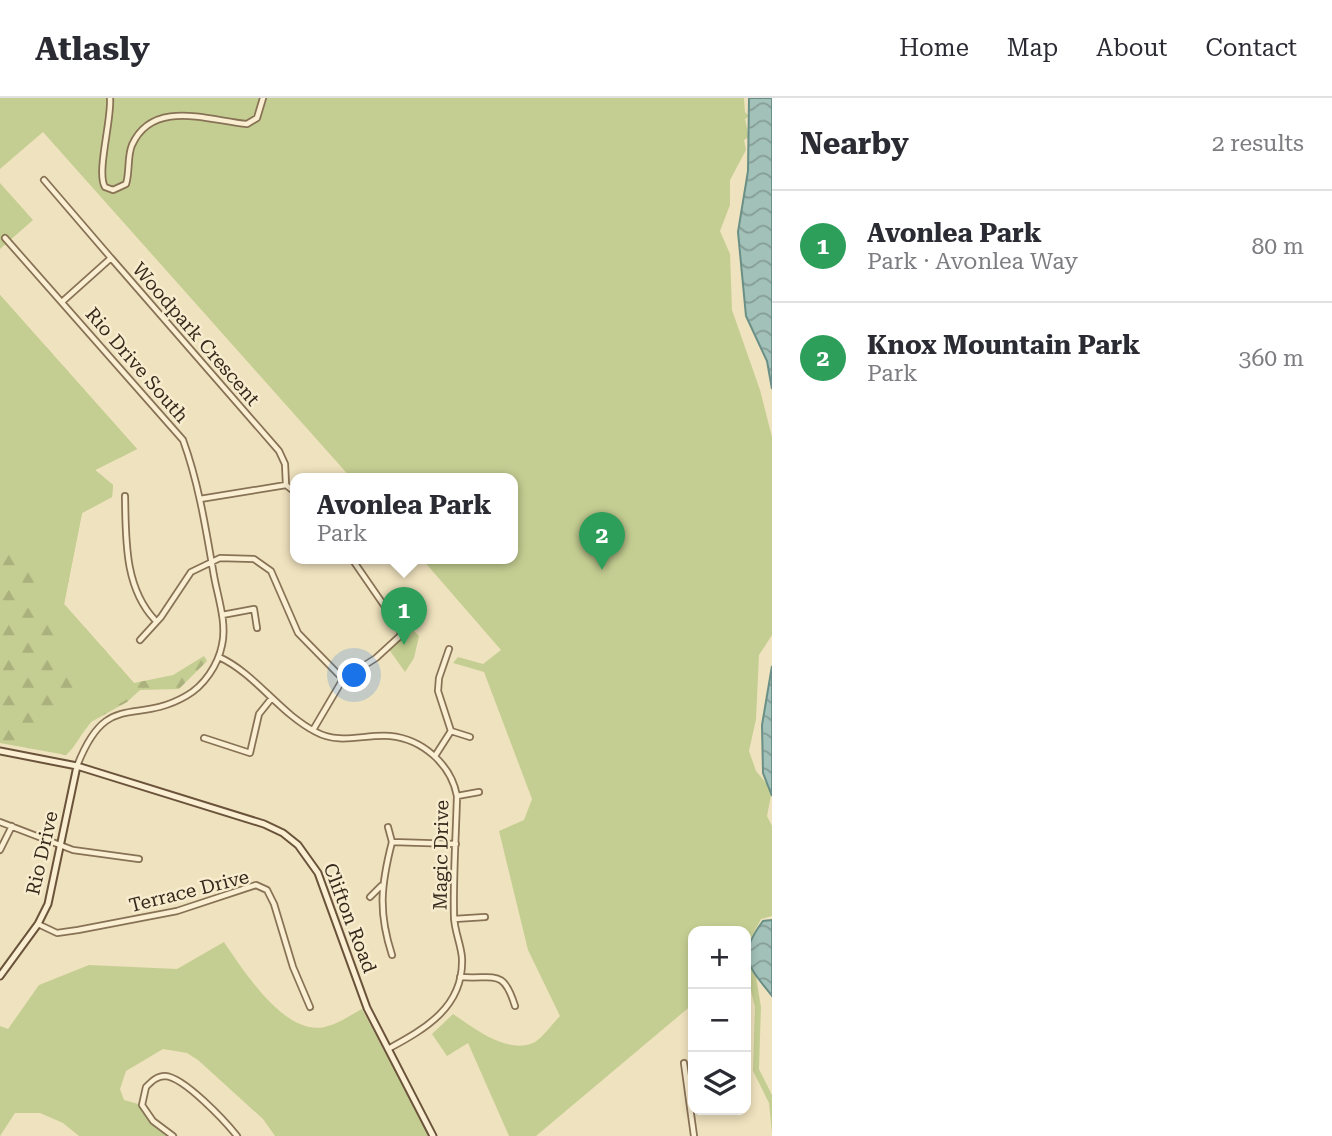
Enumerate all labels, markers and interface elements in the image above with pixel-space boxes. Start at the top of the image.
text: Atlasly [35,29,150,68]
text: Home [899,34,969,62]
text: Map [1007,34,1058,62]
text: About [1096,34,1167,62]
text: Contact [1205,34,1297,62]
text: Nearby [800,126,909,161]
text: 2 results [1212,130,1304,157]
text: Avonlea Park [867,218,1042,248]
text: 1 [817,233,829,260]
text: 80 m [1251,233,1304,260]
text: Park · Avonlea Way [867,248,1078,275]
street label: Woodpark Crescent [128,258,264,410]
street label: Rio Drive South [81,303,193,427]
text: Knox Mountain Park [867,330,1140,360]
text: 2 [817,345,829,372]
text: 360 m [1239,345,1304,372]
text: Park [867,360,918,387]
popup [290,473,518,564]
text: Avonlea Park [317,490,491,520]
pin: 2 [579,512,625,570]
text: Park [317,520,367,547]
pin: 1 [381,587,427,645]
your location [337,658,371,692]
street label: Magic Drive [429,800,453,910]
street label: Rio Drive [21,809,63,897]
street label: Clifton Road [319,860,381,976]
street label: Terrace Drive [127,865,251,917]
map controls [688,926,751,1115]
button: + [688,926,751,989]
button: − [688,989,751,1052]
button: layers [688,1052,751,1115]

